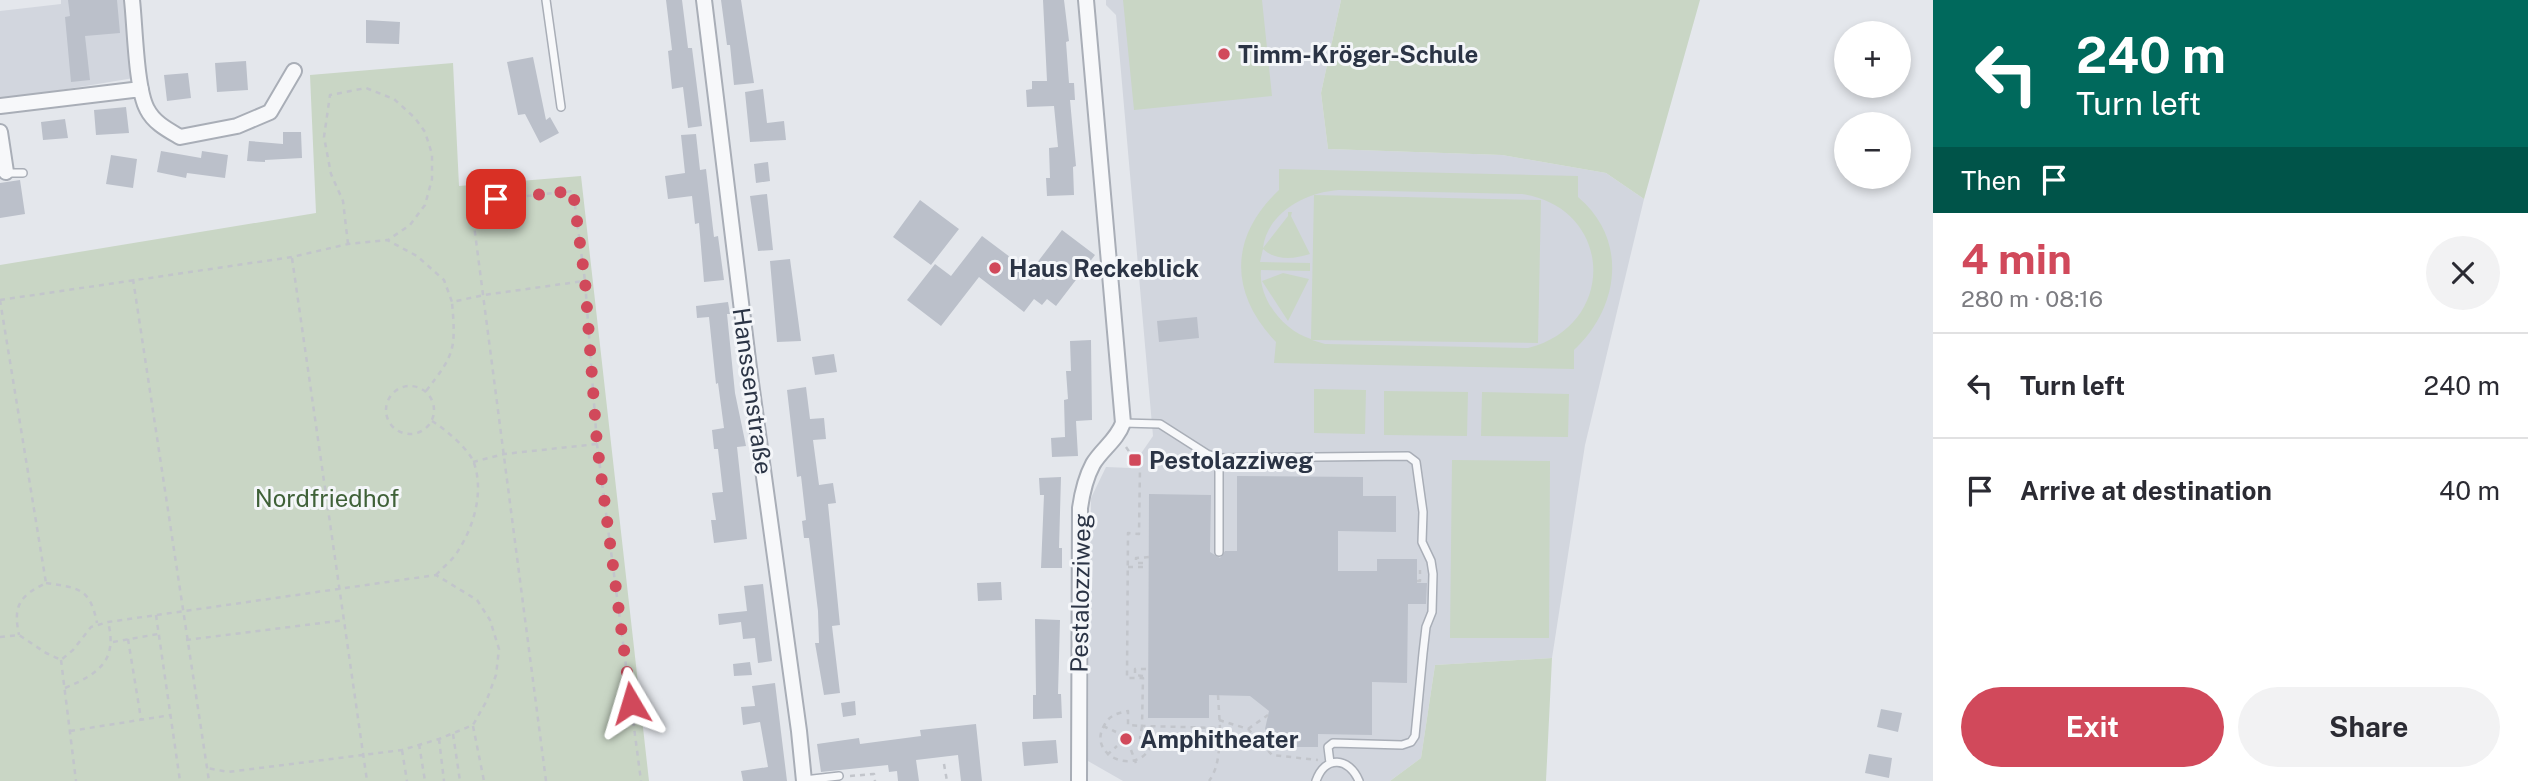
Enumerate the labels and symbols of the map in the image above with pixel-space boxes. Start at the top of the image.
place label: Timm-Kröger-Schule [1238,40,1478,68]
marker: Timm-Kröger-Schule [1216,46,1232,62]
pin [466,169,526,229]
place label: Haus Reckeblick [1009,254,1199,282]
marker: Haus Reckeblick [987,260,1003,276]
street label: Hanssenstraße [727,306,779,476]
place label: Pestolazziweg [1149,446,1313,474]
marker: Pestolazziweg [1127,452,1143,468]
park label: Nordfriedhof [255,484,399,512]
street label: Pestalozziweg [1065,513,1095,673]
position arrow [594,666,668,740]
place label: Amphitheater [1140,725,1299,753]
marker: Amphitheater [1118,731,1134,747]

